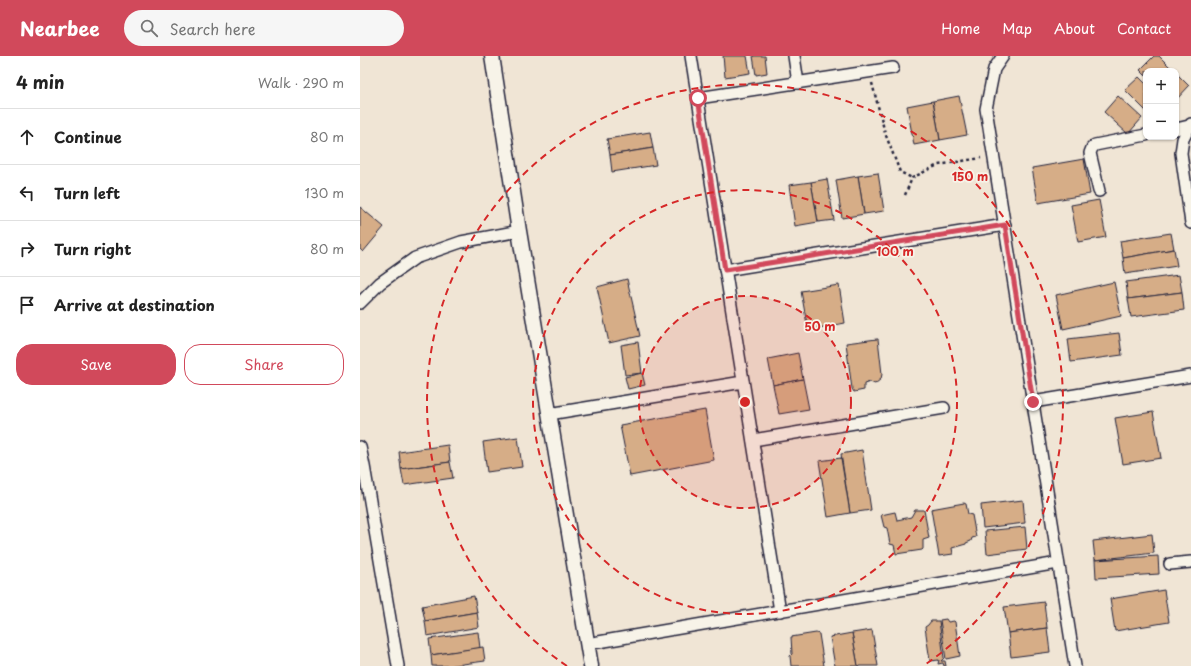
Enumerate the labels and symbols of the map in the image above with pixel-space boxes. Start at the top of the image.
route start [689,89,707,107]
text: 150 m [952,167,988,185]
text: 100 m [876,242,914,260]
text: 50 m [804,317,836,335]
route end [1024,393,1042,411]
centre of rings [738,395,752,409]

